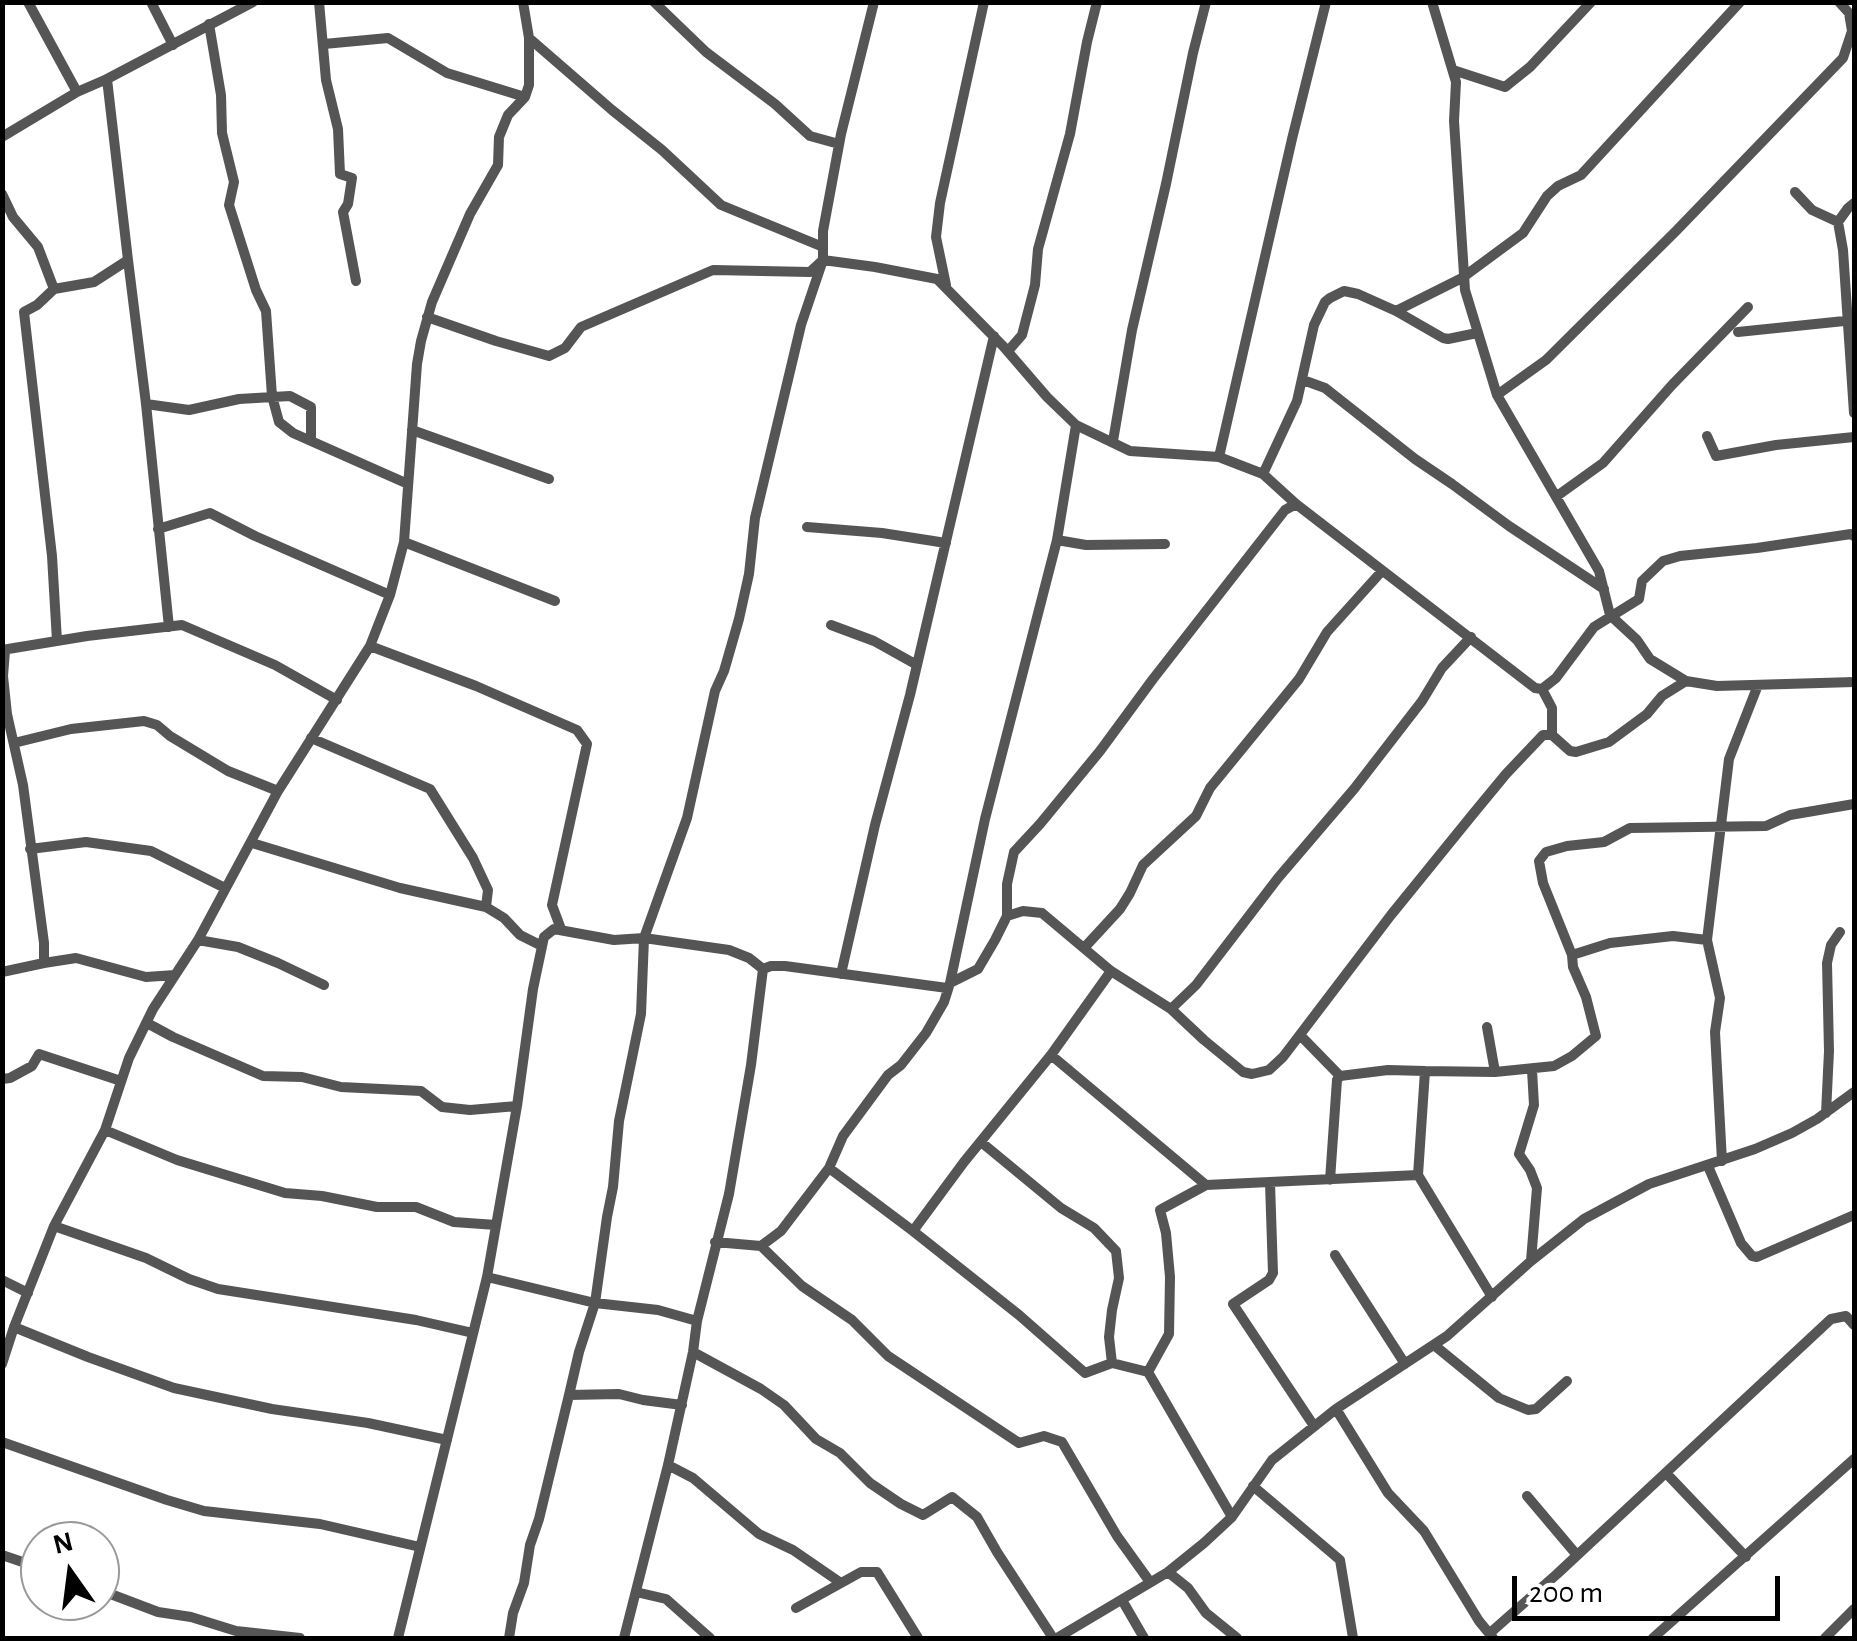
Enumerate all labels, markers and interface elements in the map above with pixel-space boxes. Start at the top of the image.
north arrow [20,1521,120,1621]
text: N [50,1528,76,1560]
scale bar [1517,1556,1784,1618]
text: 200 m [1529,1578,1603,1608]

